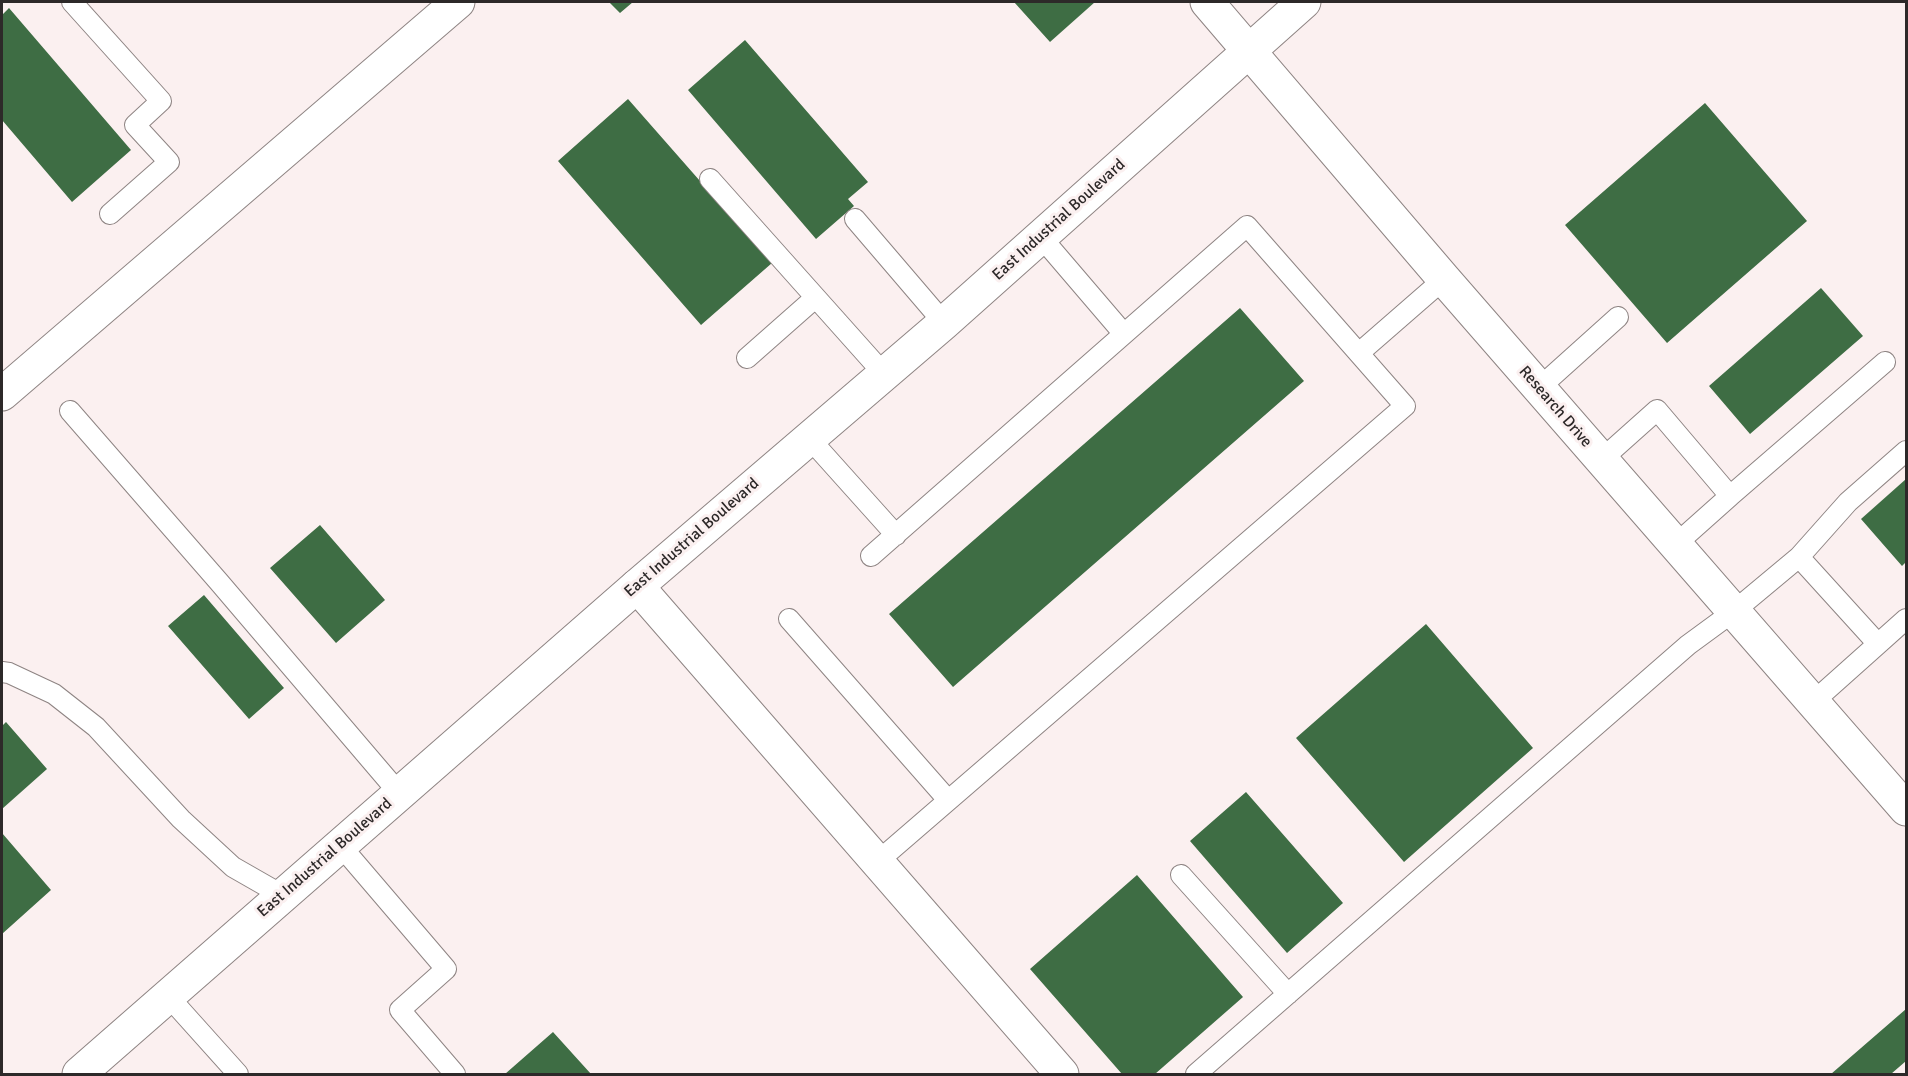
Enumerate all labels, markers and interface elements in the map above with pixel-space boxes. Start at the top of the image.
street label: East Industrial Boulevard [989,155,1129,285]
street label: Research Drive [1514,362,1596,452]
street label: East Industrial Boulevard [621,474,763,602]
street label: East Industrial Boulevard [254,794,396,922]

